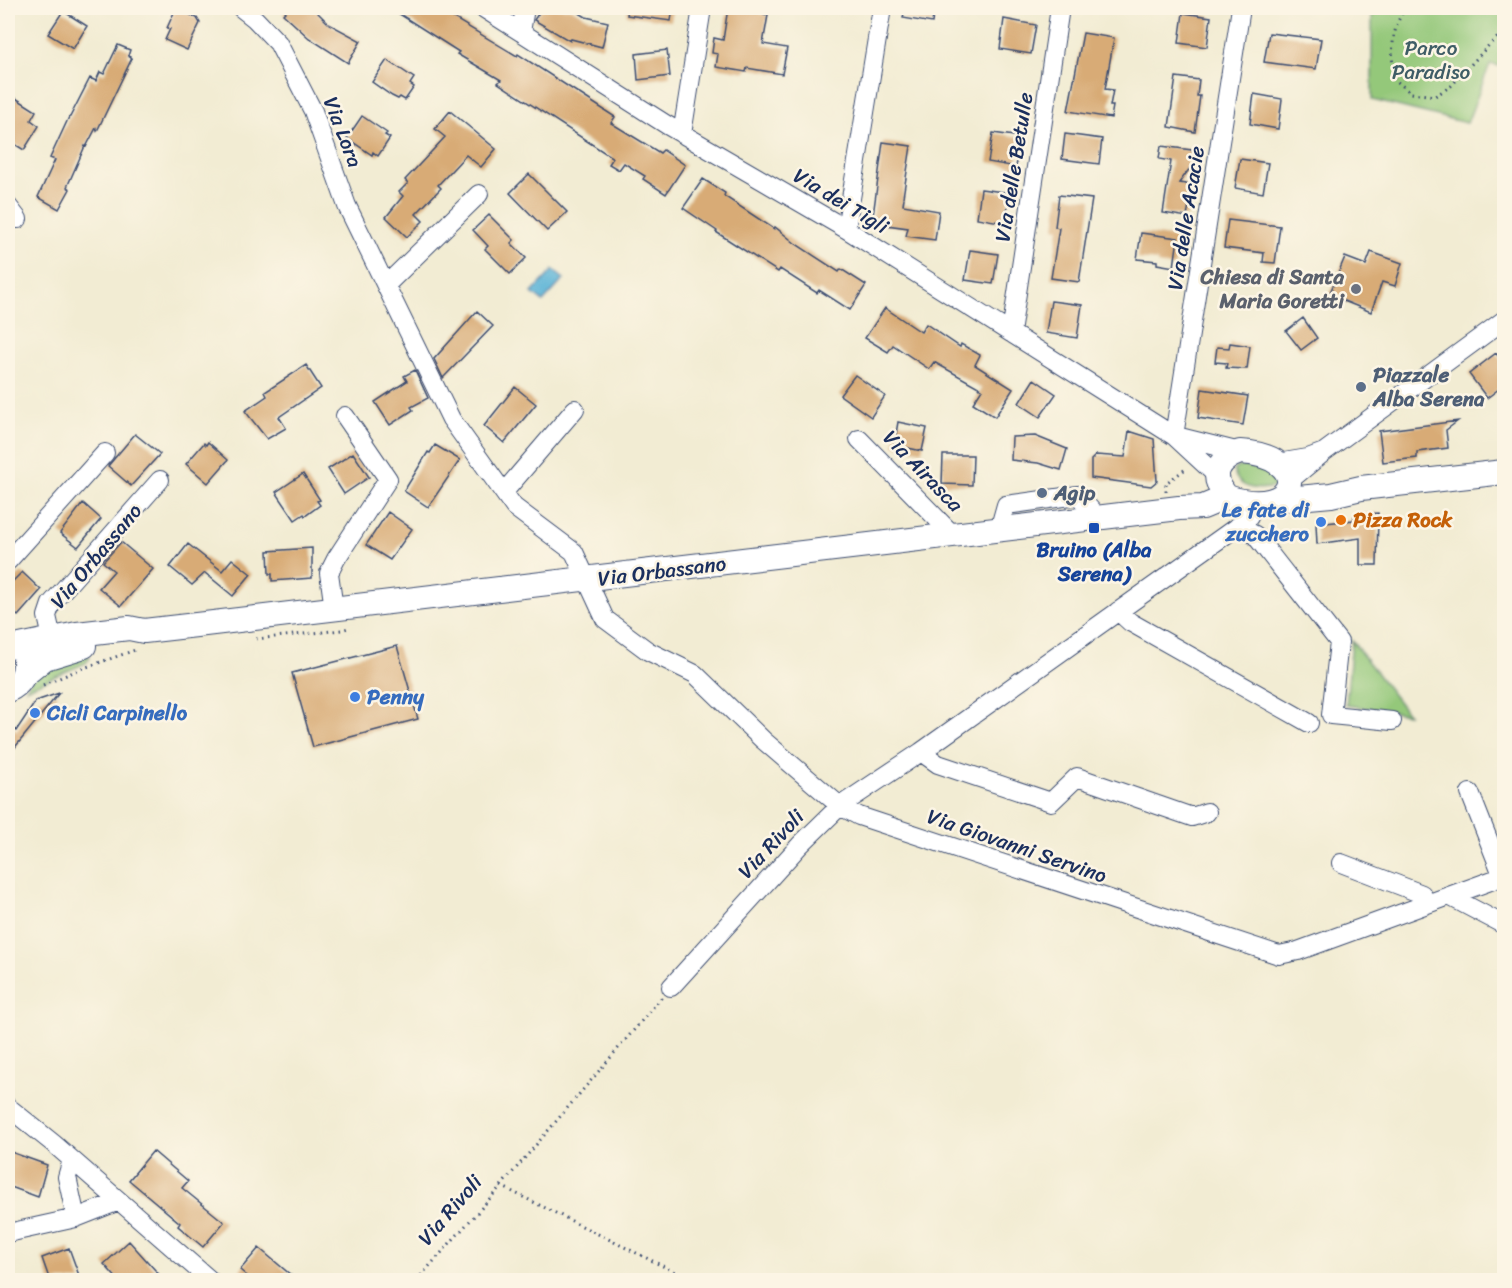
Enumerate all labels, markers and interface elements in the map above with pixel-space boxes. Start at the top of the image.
park label: Parco Paradiso [1392,29,1471,91]
street label: Via delle Betulle [983,89,1045,245]
street label: Via Lora [312,91,374,174]
street label: Via delle Acacie [1156,143,1216,293]
street label: Via dei Tigli [786,157,897,245]
place label: Chiesa di Santa Maria Goretti [1200,258,1345,320]
marker: Chiesa di Santa Maria Goretti [1349,282,1363,296]
place label: Piazzale Alba Serena [1372,356,1485,418]
marker: Piazzale Alba Serena [1354,380,1368,394]
street label: Via Airasca [873,421,973,522]
place label: Agip [1053,474,1096,512]
marker: Agip [1035,486,1049,500]
place label: Le fate di zucchero [1222,491,1310,553]
street label: Via Orbassano [40,494,152,618]
place label: Pizza Rock [1353,501,1453,539]
marker: Pizza Rock [1334,513,1348,527]
marker: Le fate di zucchero [1314,515,1328,529]
marker: Bruino (Alba Serena) [1087,521,1101,535]
place label: Bruino (Alba Serena) [1036,531,1152,593]
street label: Via Orbassano [596,544,729,598]
place label: Penny [367,678,425,716]
marker: Penny [348,690,362,704]
place label: Cicli Carpinello [46,694,188,732]
marker: Cicli Carpinello [28,706,42,720]
street label: Via Giovanni Servino [922,797,1112,895]
street label: Via Rivoli [728,799,815,888]
street label: Via Rivoli [408,1165,493,1255]

